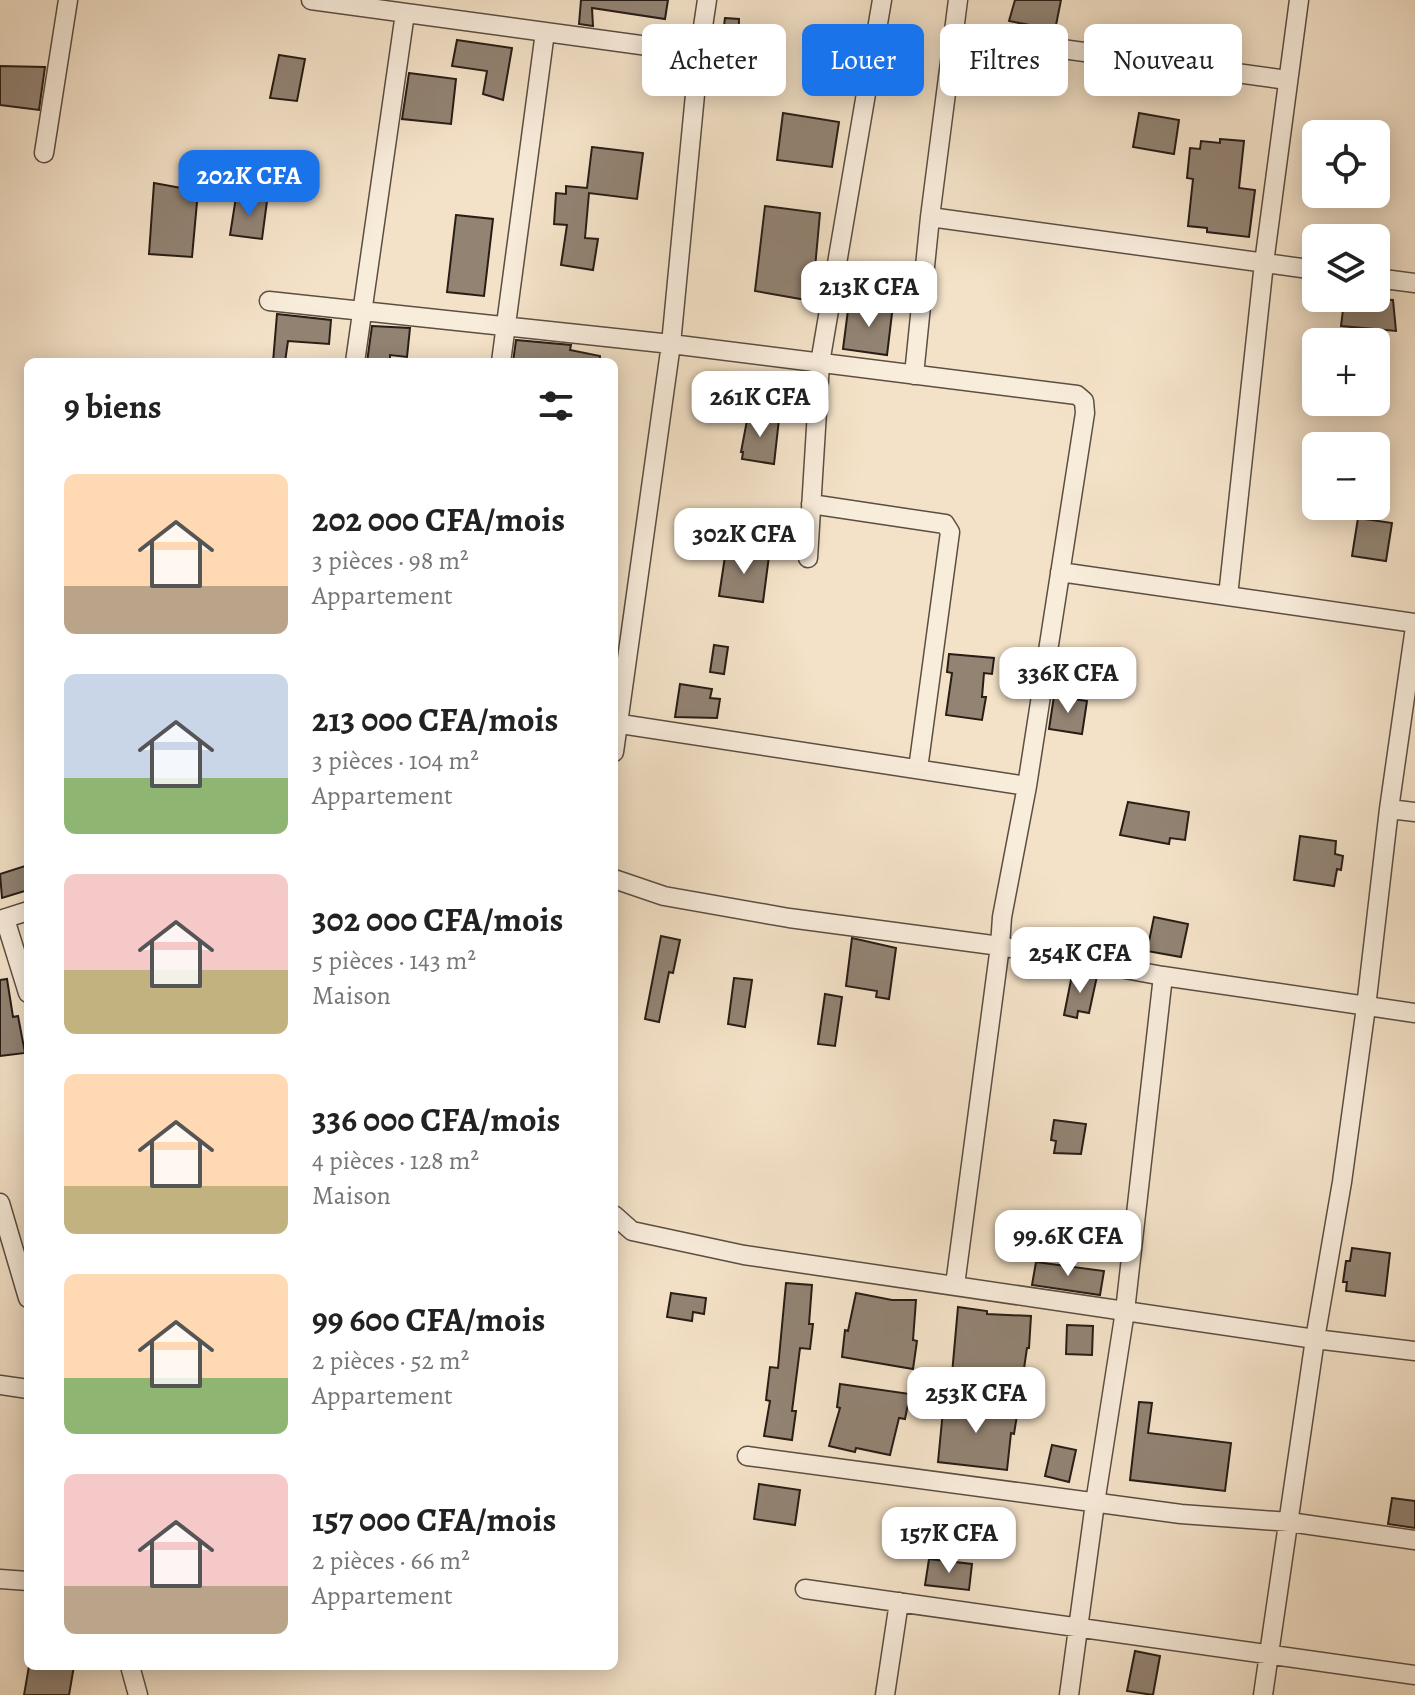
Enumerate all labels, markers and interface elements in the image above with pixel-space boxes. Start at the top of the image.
chip: Acheter [642,24,786,96]
chip: Louer [802,24,924,96]
chip: Filtres [940,24,1068,96]
chip: Nouveau [1084,24,1242,96]
map controls [1302,120,1390,520]
button: locate [1302,120,1390,208]
pin: 202K CFA [166,150,332,218]
text: 202K CFA [197,158,301,193]
button: layers [1302,224,1390,312]
pin: 213K CFA [786,261,952,329]
text: 213K CFA [819,269,919,304]
button: + [1302,328,1390,416]
pin: 261K CFA [677,371,843,439]
text: 261K CFA [710,379,810,414]
text: 9 biens [64,383,162,430]
icon: filters [534,384,578,428]
button: − [1302,432,1390,520]
text: 202 000 CFA/mois [312,496,565,543]
icon: home [128,506,224,602]
pin: 302K CFA [661,508,827,576]
text: 302K CFA [692,516,796,551]
text: 3 pièces · 98 m² [312,543,469,578]
text: Appartement [312,578,453,613]
pin: 336K CFA [985,647,1151,715]
text: 336K CFA [1017,655,1119,690]
text: 213 000 CFA/mois [312,696,558,743]
icon: home [128,706,224,802]
text: 3 pièces · 104 m² [312,743,479,778]
text: Appartement [312,778,453,813]
text: 302 000 CFA/mois [312,896,563,943]
icon: home [128,906,224,1002]
pin: 254K CFA [997,927,1163,995]
text: 254K CFA [1029,935,1131,970]
text: 5 pièces · 143 m² [312,943,476,978]
text: Maison [312,978,391,1013]
text: 336 000 CFA/mois [312,1096,560,1143]
icon: home [128,1106,224,1202]
text: 4 pièces · 128 m² [312,1143,479,1178]
text: Maison [312,1178,391,1213]
pin: 99.6K CFA [976,1210,1160,1278]
text: 99.6K CFA [1013,1218,1123,1253]
text: 99 600 CFA/mois [312,1296,545,1343]
icon: home [128,1306,224,1402]
text: 2 pièces · 52 m² [312,1343,469,1378]
pin: 253K CFA [893,1367,1059,1435]
text: 253K CFA [925,1375,1027,1410]
text: Appartement [312,1378,453,1413]
text: 157 000 CFA/mois [312,1496,556,1543]
icon: home [128,1506,224,1602]
pin: 157K CFA [866,1507,1032,1575]
text: 157K CFA [900,1515,998,1550]
text: 2 pièces · 66 m² [312,1543,470,1578]
text: Appartement [312,1578,453,1613]

